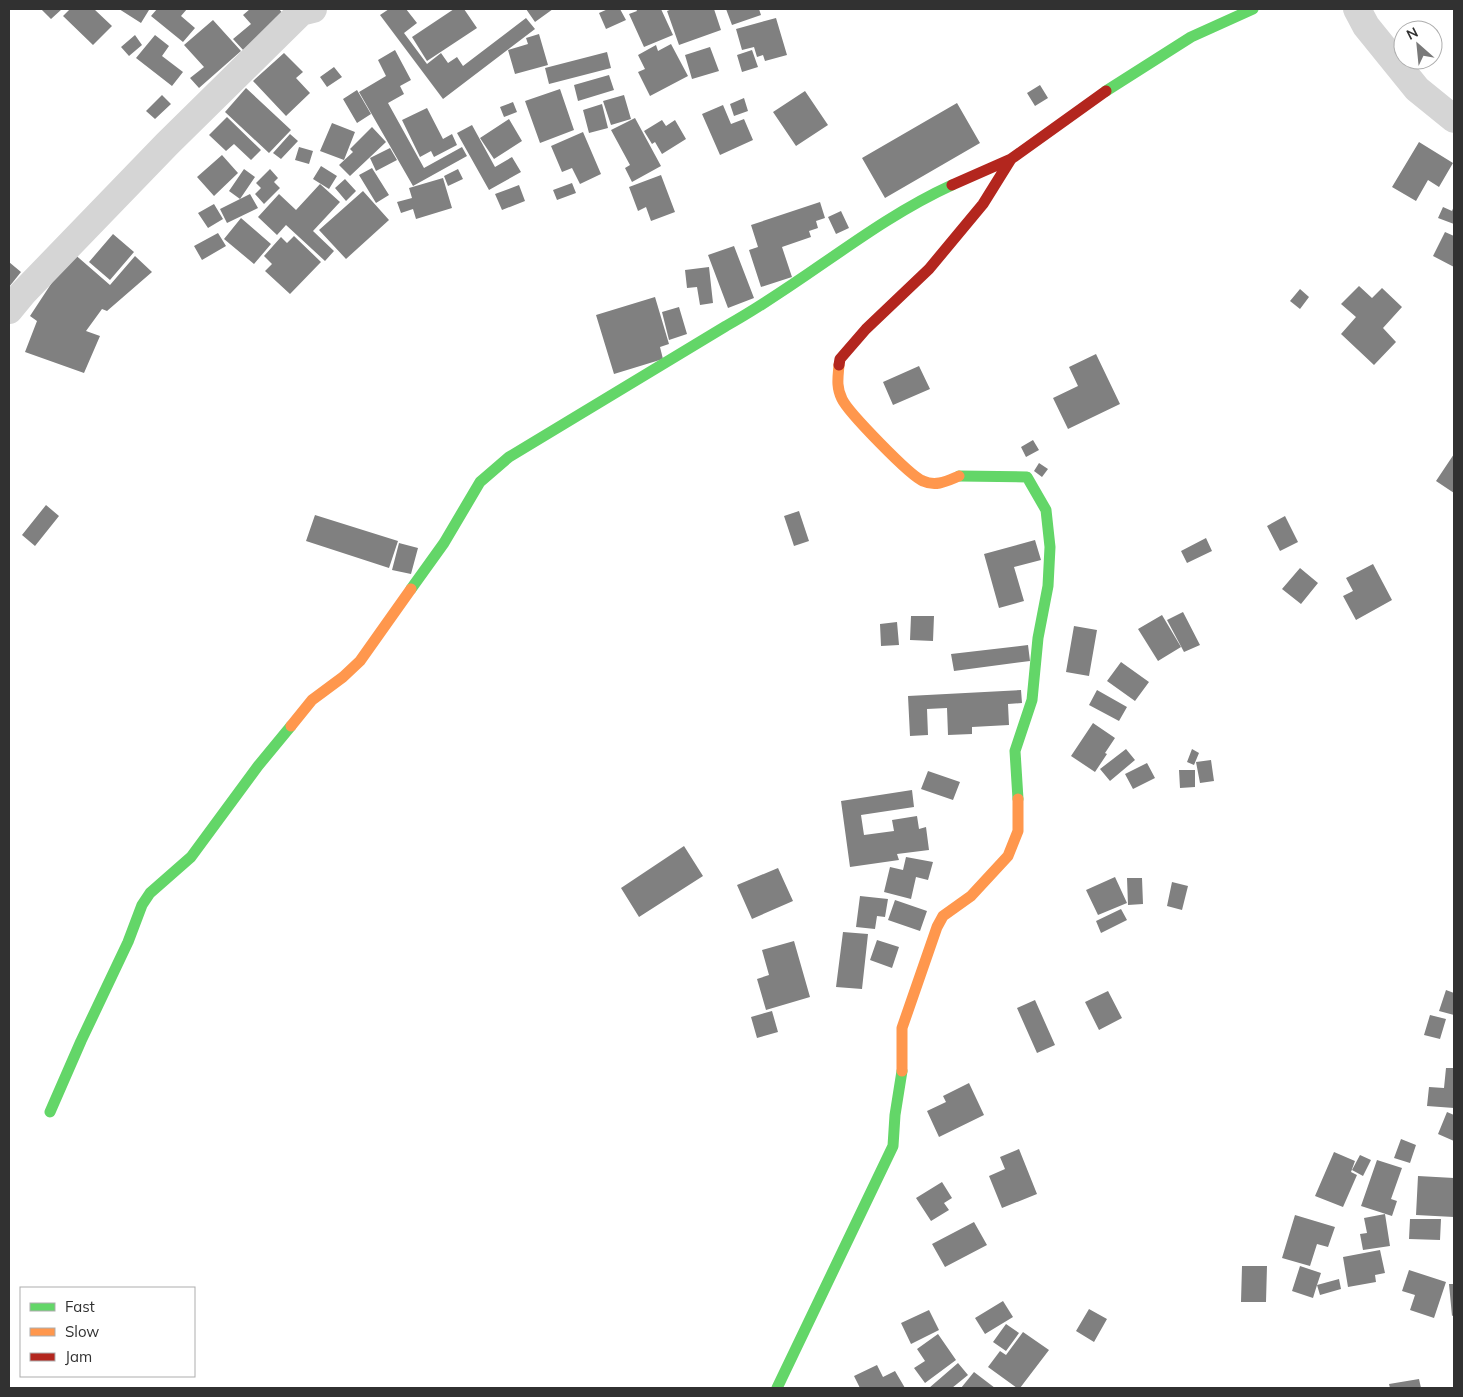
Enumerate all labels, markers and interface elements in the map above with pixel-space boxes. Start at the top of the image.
north arrow [1393,20,1443,70]
text: N [1403,23,1421,44]
legend [20,1287,195,1377]
text: Fast [65,1297,95,1316]
text: Slow [65,1322,99,1341]
text: Jam [65,1347,92,1366]

